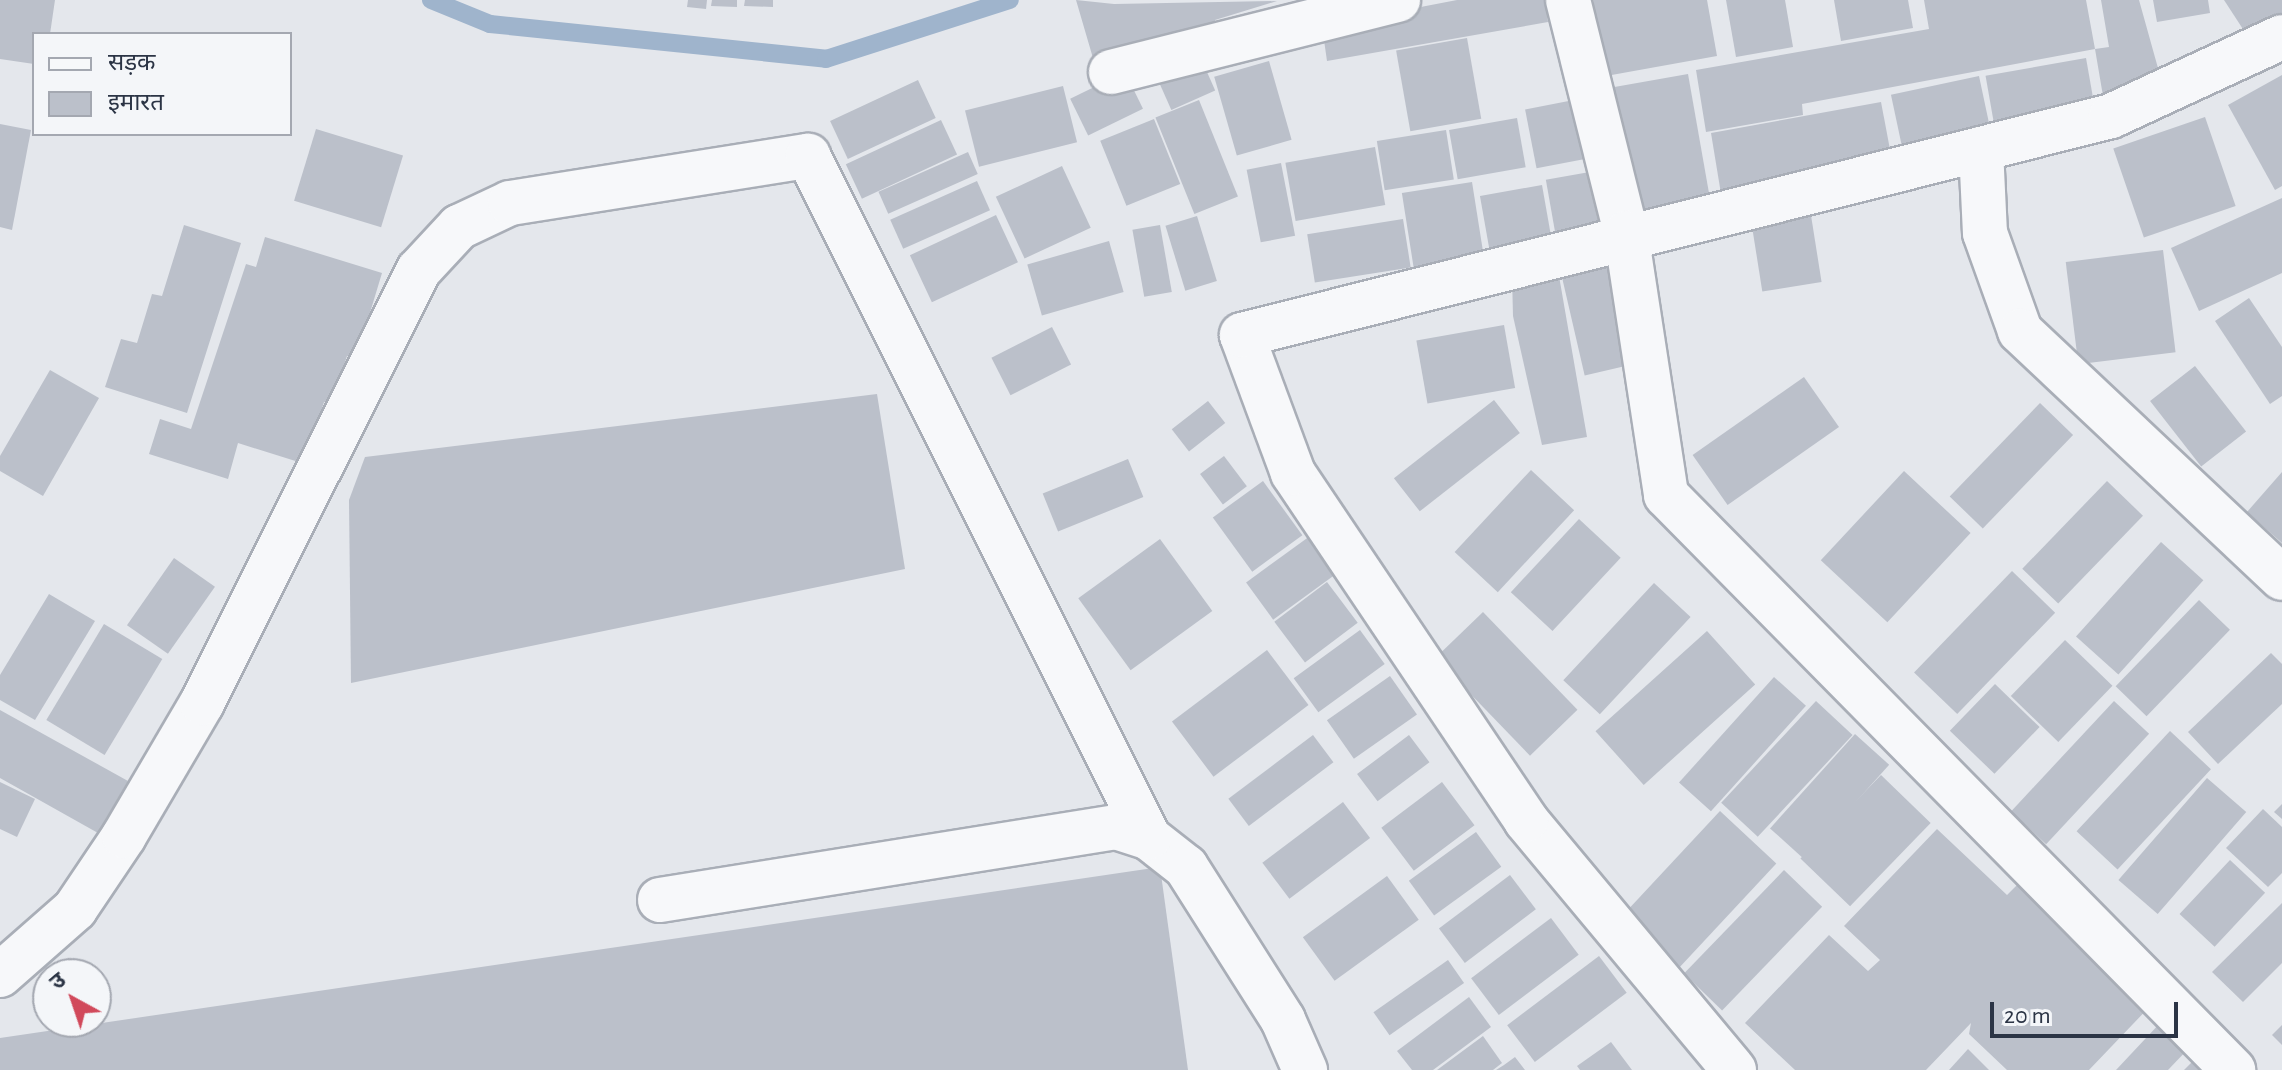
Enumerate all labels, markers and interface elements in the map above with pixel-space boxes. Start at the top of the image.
legend [32,32,292,136]
text: सड़क [108,51,156,75]
text: इमारत [108,91,164,115]
north arrow [32,958,112,1038]
text: उ [46,969,70,994]
scale bar [1994,986,2182,1036]
text: 20 m [2004,1004,2051,1028]

